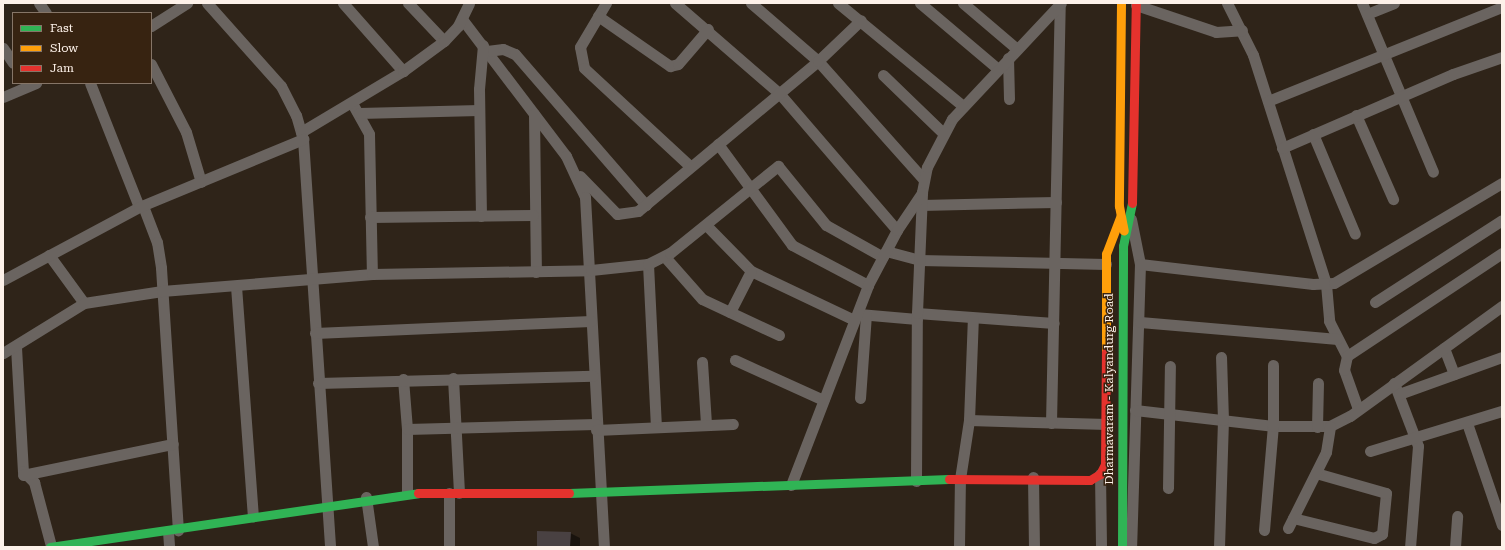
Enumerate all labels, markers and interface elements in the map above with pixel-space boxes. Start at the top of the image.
legend [12,12,152,84]
text: Fast [50,21,73,35]
text: Slow [50,41,78,55]
text: Jam [50,61,74,75]
street label: Dharmavaram - Kalyandurg Road [1103,293,1117,485]

